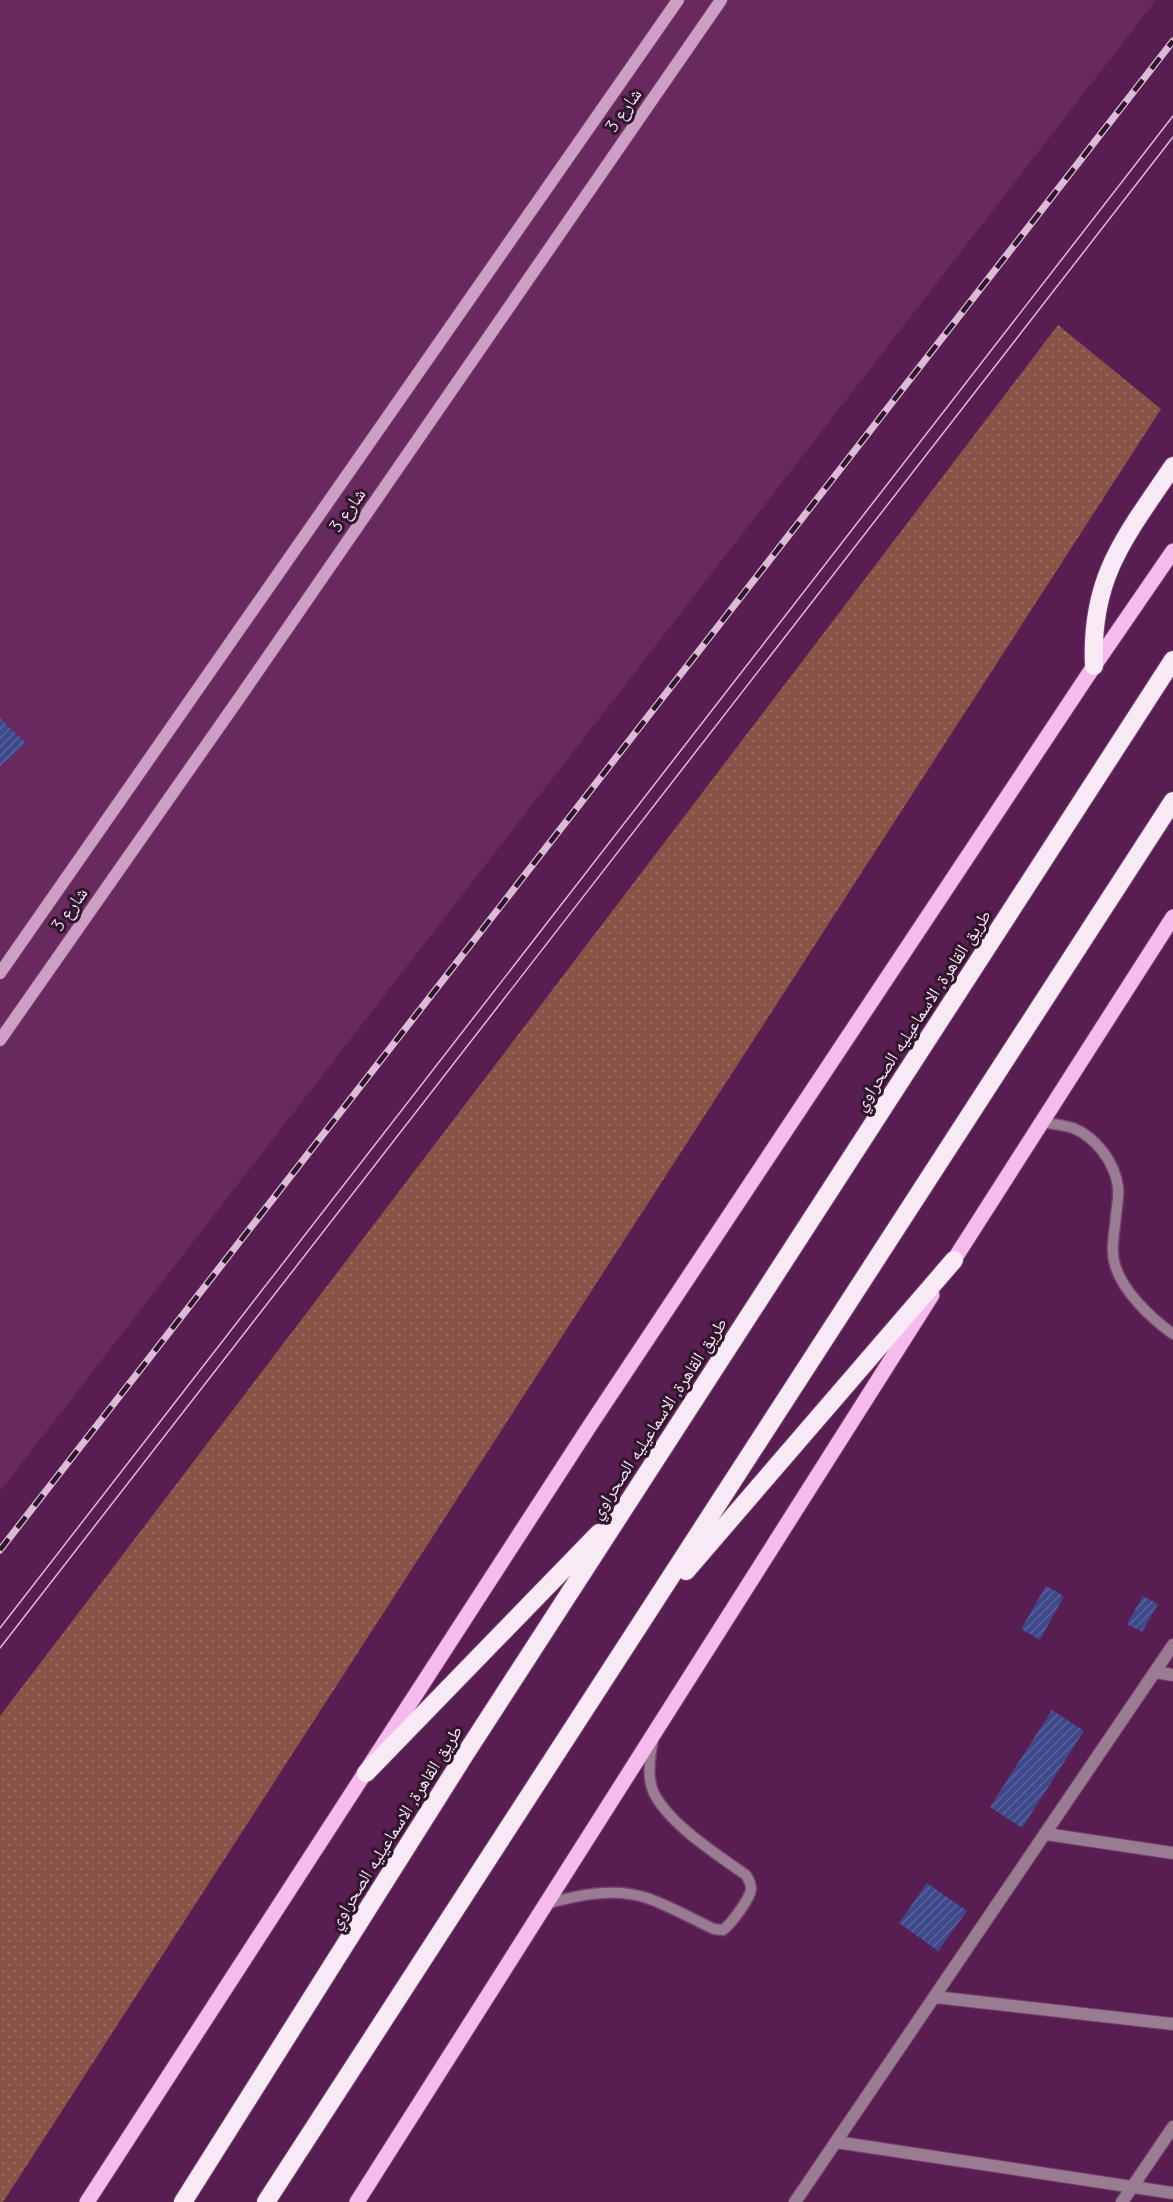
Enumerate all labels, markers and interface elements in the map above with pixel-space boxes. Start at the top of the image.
street label: شارع 3 [600,84,646,136]
street label: شارع 3 [324,484,370,536]
street label: شارع 3 [46,883,92,935]
street label: طريق القاهرة, الاسماعيليه الصحراوي [848,905,999,1117]
street label: طريق القاهرة, الاسماعيليه الصحراوي [584,1313,735,1525]
street label: طريق القاهرة, الاسماعيليه الصحراوي [323,1721,470,1935]

